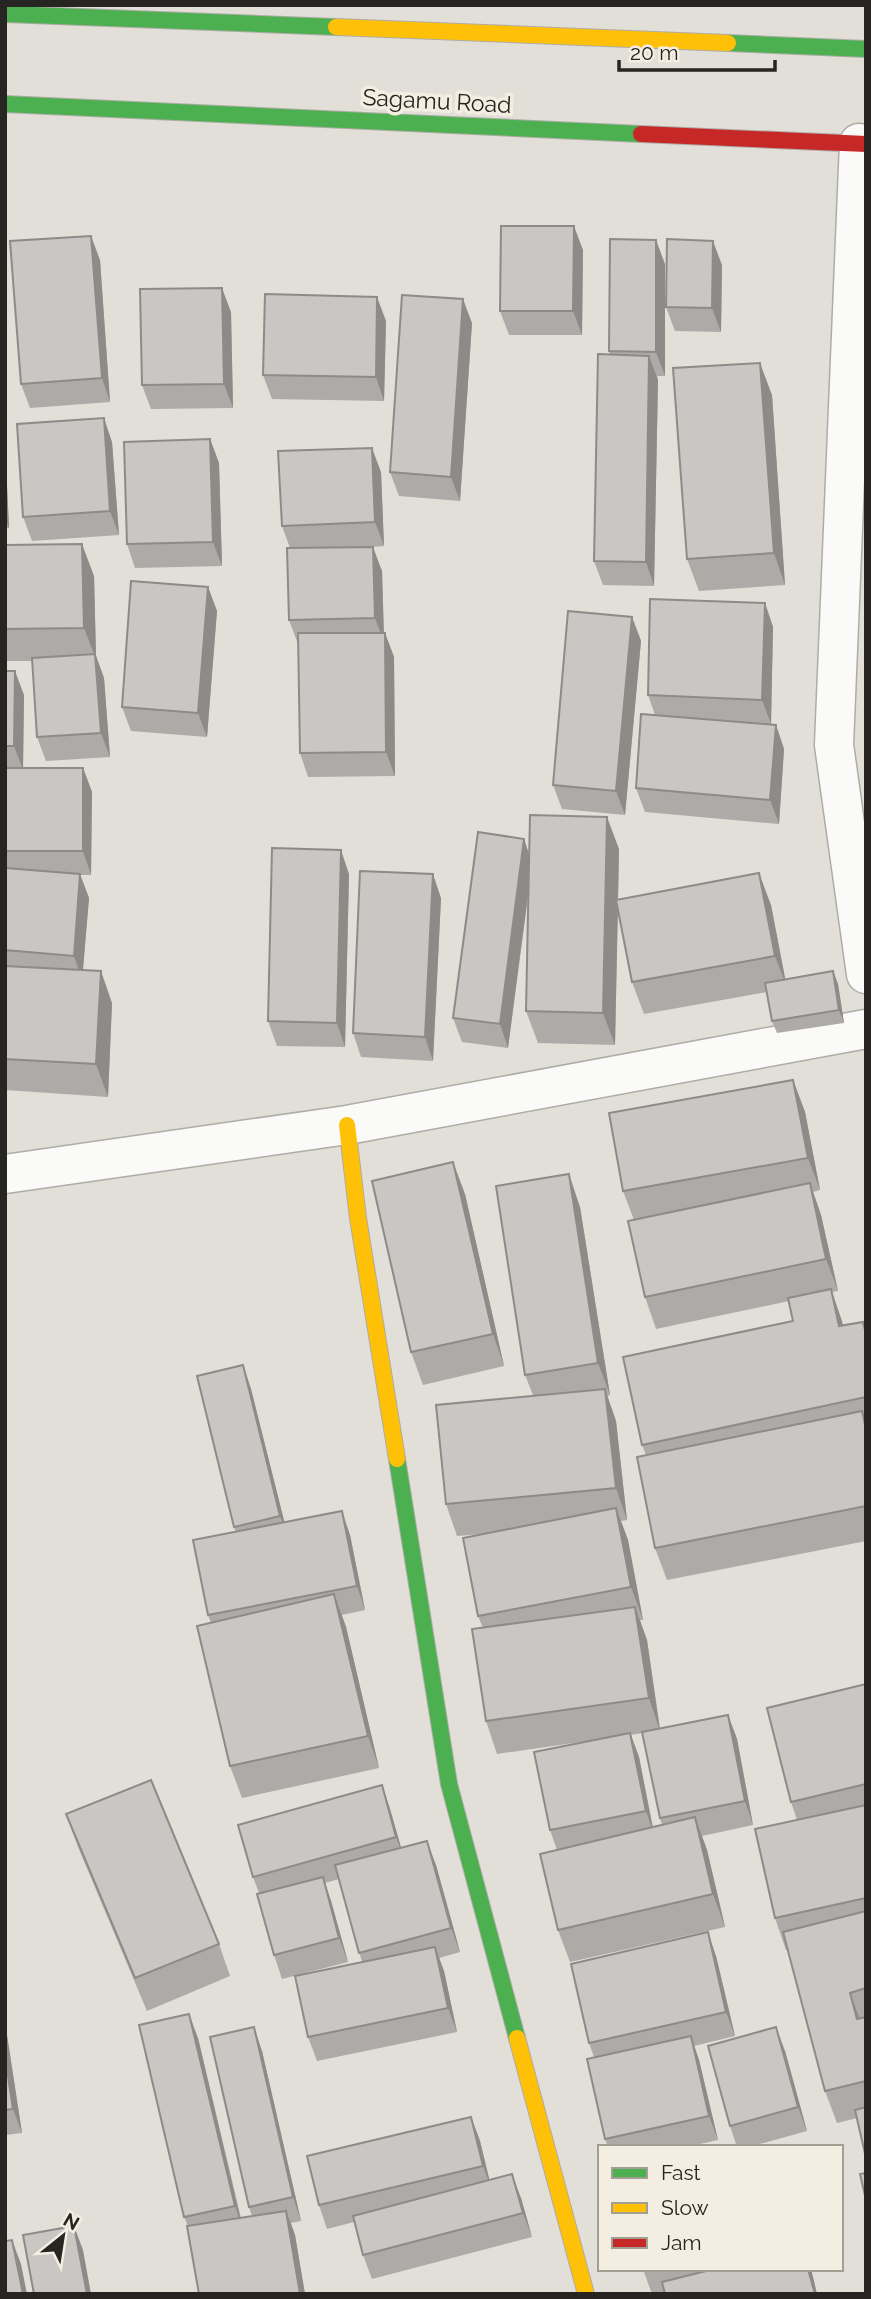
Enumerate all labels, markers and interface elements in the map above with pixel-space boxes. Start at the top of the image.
scale bar [619,28,775,72]
text: 20 m [630,40,678,65]
street label: Sagamu Road [362,83,512,118]
legend [598,2145,843,2271]
text: Fast [661,2160,701,2185]
text: Slow [661,2195,709,2220]
north arrow [28,2201,98,2271]
text: N [60,2208,83,2234]
text: Jam [661,2230,702,2255]

